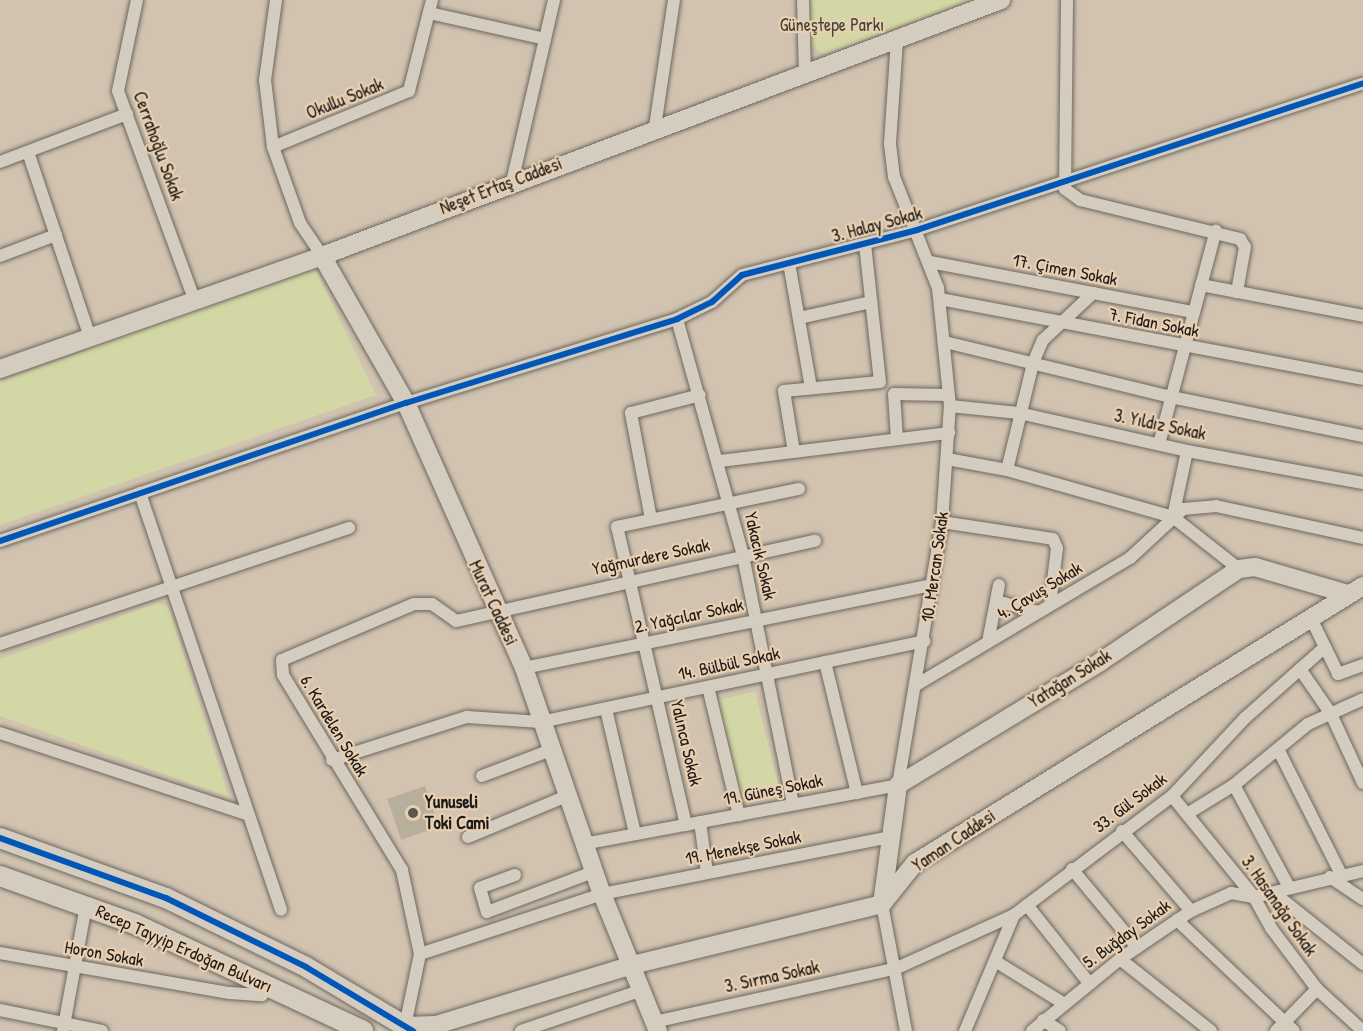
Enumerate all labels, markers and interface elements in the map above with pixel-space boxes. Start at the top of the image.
park label: Güneştepe Parkı [780,14,884,36]
street label: Okullu Sokak [303,74,387,124]
street label: Cerrahoğlu Sokak [128,89,188,203]
street label: Neşet Ertaş Caddesi [437,153,565,219]
street label: 3. Halay Sokak [829,203,925,247]
street label: 17. Çimen Sokak [1011,249,1119,291]
street label: 7. Fidan Sokak [1107,304,1201,342]
street label: 3. Yıldız Sokak [1112,405,1208,445]
street label: Yakacık Sokak [739,510,781,602]
street label: 10. Mercan Sokak [917,510,953,624]
street label: Yağmurdere Sokak [590,534,712,580]
street label: Murat Caddesi [464,557,522,649]
street label: 4. Çavuş Sokak [994,557,1086,625]
street label: 2. Yağcılar Sokak [633,594,745,638]
street label: 14. Bülbül Sokak [676,643,782,685]
street label: Yatağan Sokak [1025,645,1115,713]
street label: 6. Kardelen Sokak [295,671,373,781]
street label: Yalınca Sokak [666,698,706,788]
street label: 33. Gül Sokak [1089,768,1171,838]
street label: 19. Güneş Sokak [721,770,825,810]
place label: Yunuseli Toki Cami [425,792,490,834]
street label: Yaman Caddesi [908,805,1000,877]
marker: Yunuseli Toki Cami [406,806,420,820]
street label: 19. Menekşe Sokak [683,826,803,870]
street label: 3. Hasanağa Sokak [1236,852,1322,960]
street label: 5. Buğday Sokak [1079,895,1175,973]
street label: Recep Tayyip Erdoğan Bulvarı [92,900,276,998]
street label: Horon Sokak [63,936,145,972]
street label: 3. Sırma Sokak [723,956,821,998]

